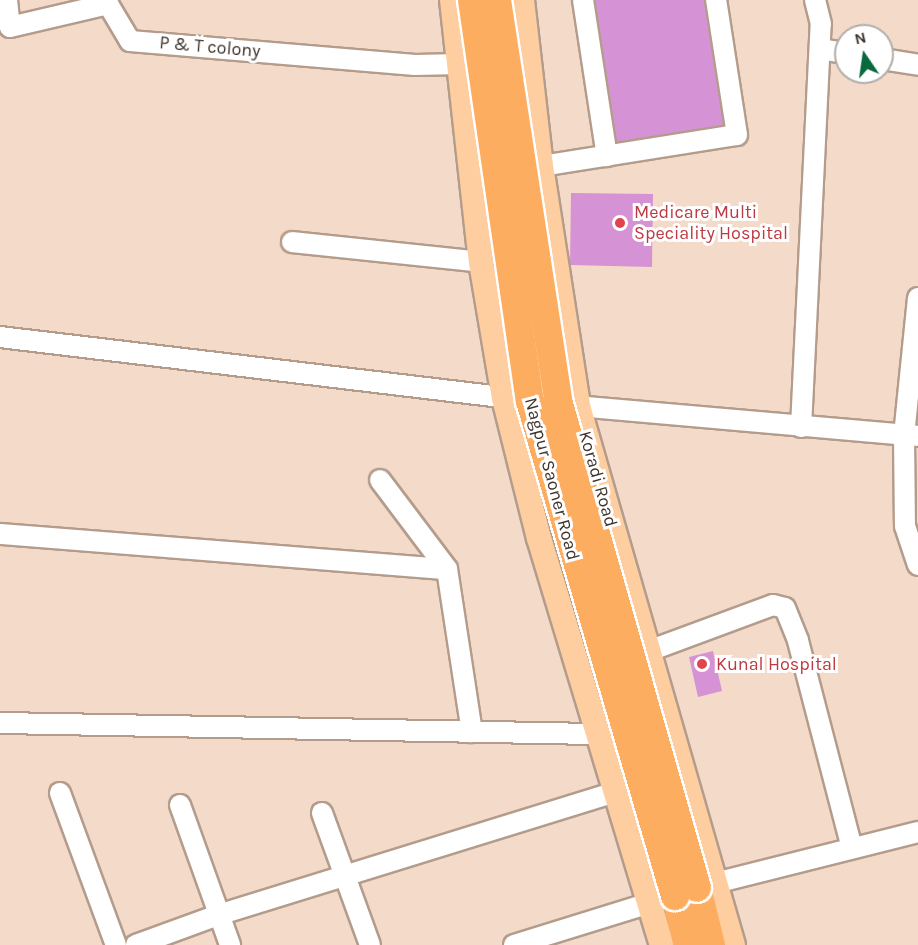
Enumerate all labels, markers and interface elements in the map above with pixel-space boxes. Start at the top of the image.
north arrow [834,24,894,84]
text: N [853,27,868,48]
street label: P & T colony [159,32,261,62]
place label: Medicare Multi Speciality Hospital [634,202,788,244]
marker: Medicare Multi Speciality Hospital [611,214,629,232]
street label: Nagpur Saoner Road [520,395,584,563]
street label: Koradi Road [574,428,622,530]
place label: Kunal Hospital [716,653,837,675]
marker: Kunal Hospital [693,655,711,673]

